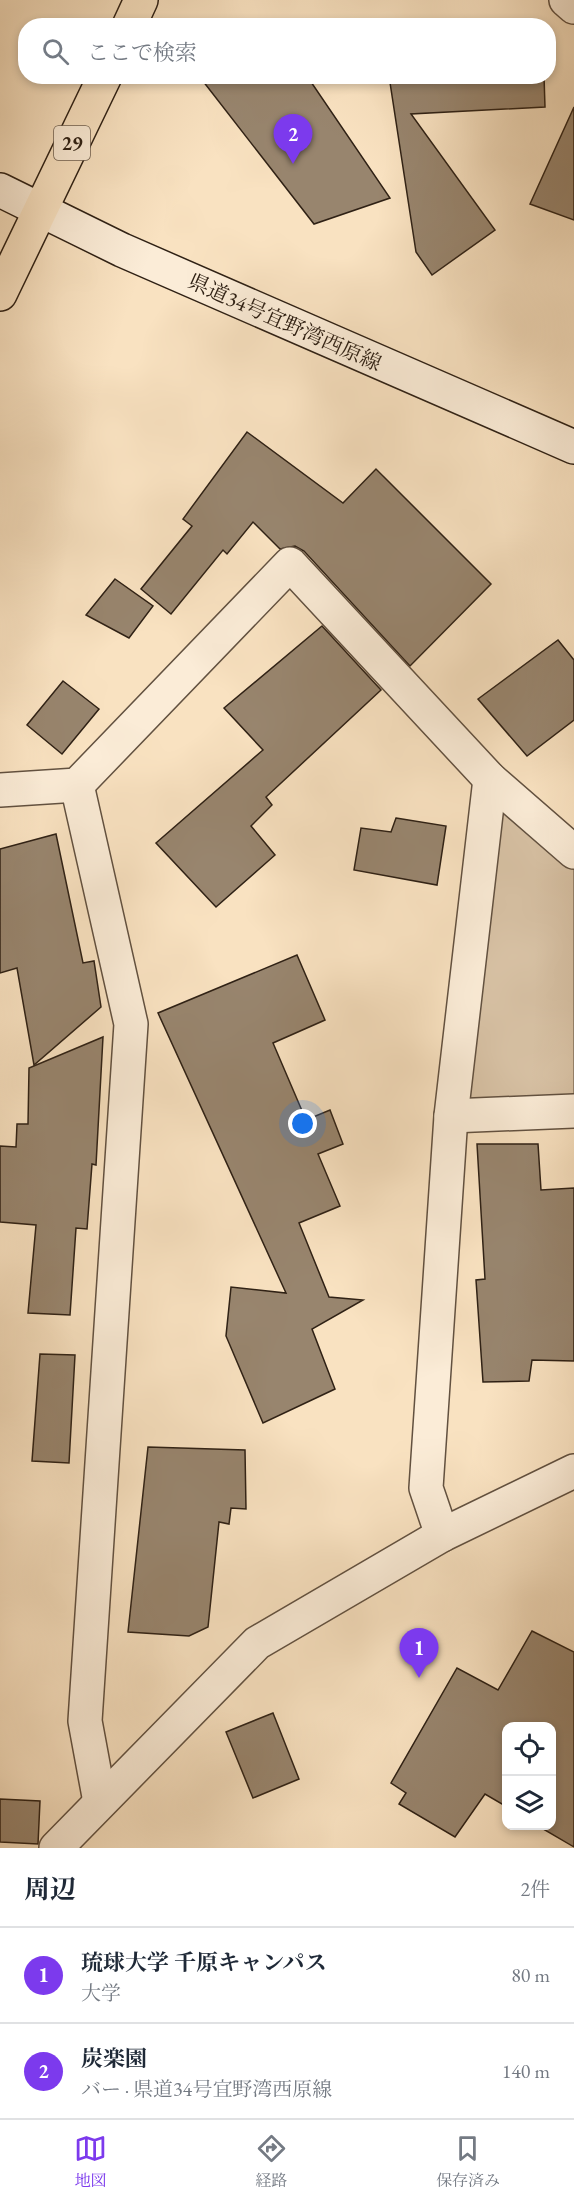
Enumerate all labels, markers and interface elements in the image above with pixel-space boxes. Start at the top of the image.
search box [18,18,556,84]
icon: search [39,35,72,68]
text: ここで検索 [87,38,197,67]
pin: 2 [274,114,312,164]
road number: 29 [54,126,90,160]
street label: 県道34号宜野湾西原線 [184,267,386,377]
your location [288,1109,317,1138]
pin: 1 [400,1628,438,1678]
map controls [502,1722,556,1830]
button: locate [502,1722,556,1776]
button: layers [502,1776,556,1830]
text: 周辺 [24,1872,76,1906]
text: 2件 [520,1876,550,1902]
text: 琉球大学 千原キャンパス [81,1948,327,1977]
text: 1 [38,1962,49,1988]
text: 80 m [511,1962,550,1988]
text: 大学 [81,1980,121,2006]
text: 炭楽園 [81,2044,147,2073]
text: 2 [38,2058,49,2084]
text: 140 m [502,2058,550,2084]
text: バー · 県道34号宜野湾西原線 [81,2076,332,2102]
tab: 地図 [74,2132,107,2191]
tab: 経路 [255,2132,288,2191]
tab: 保存済み [436,2132,500,2191]

